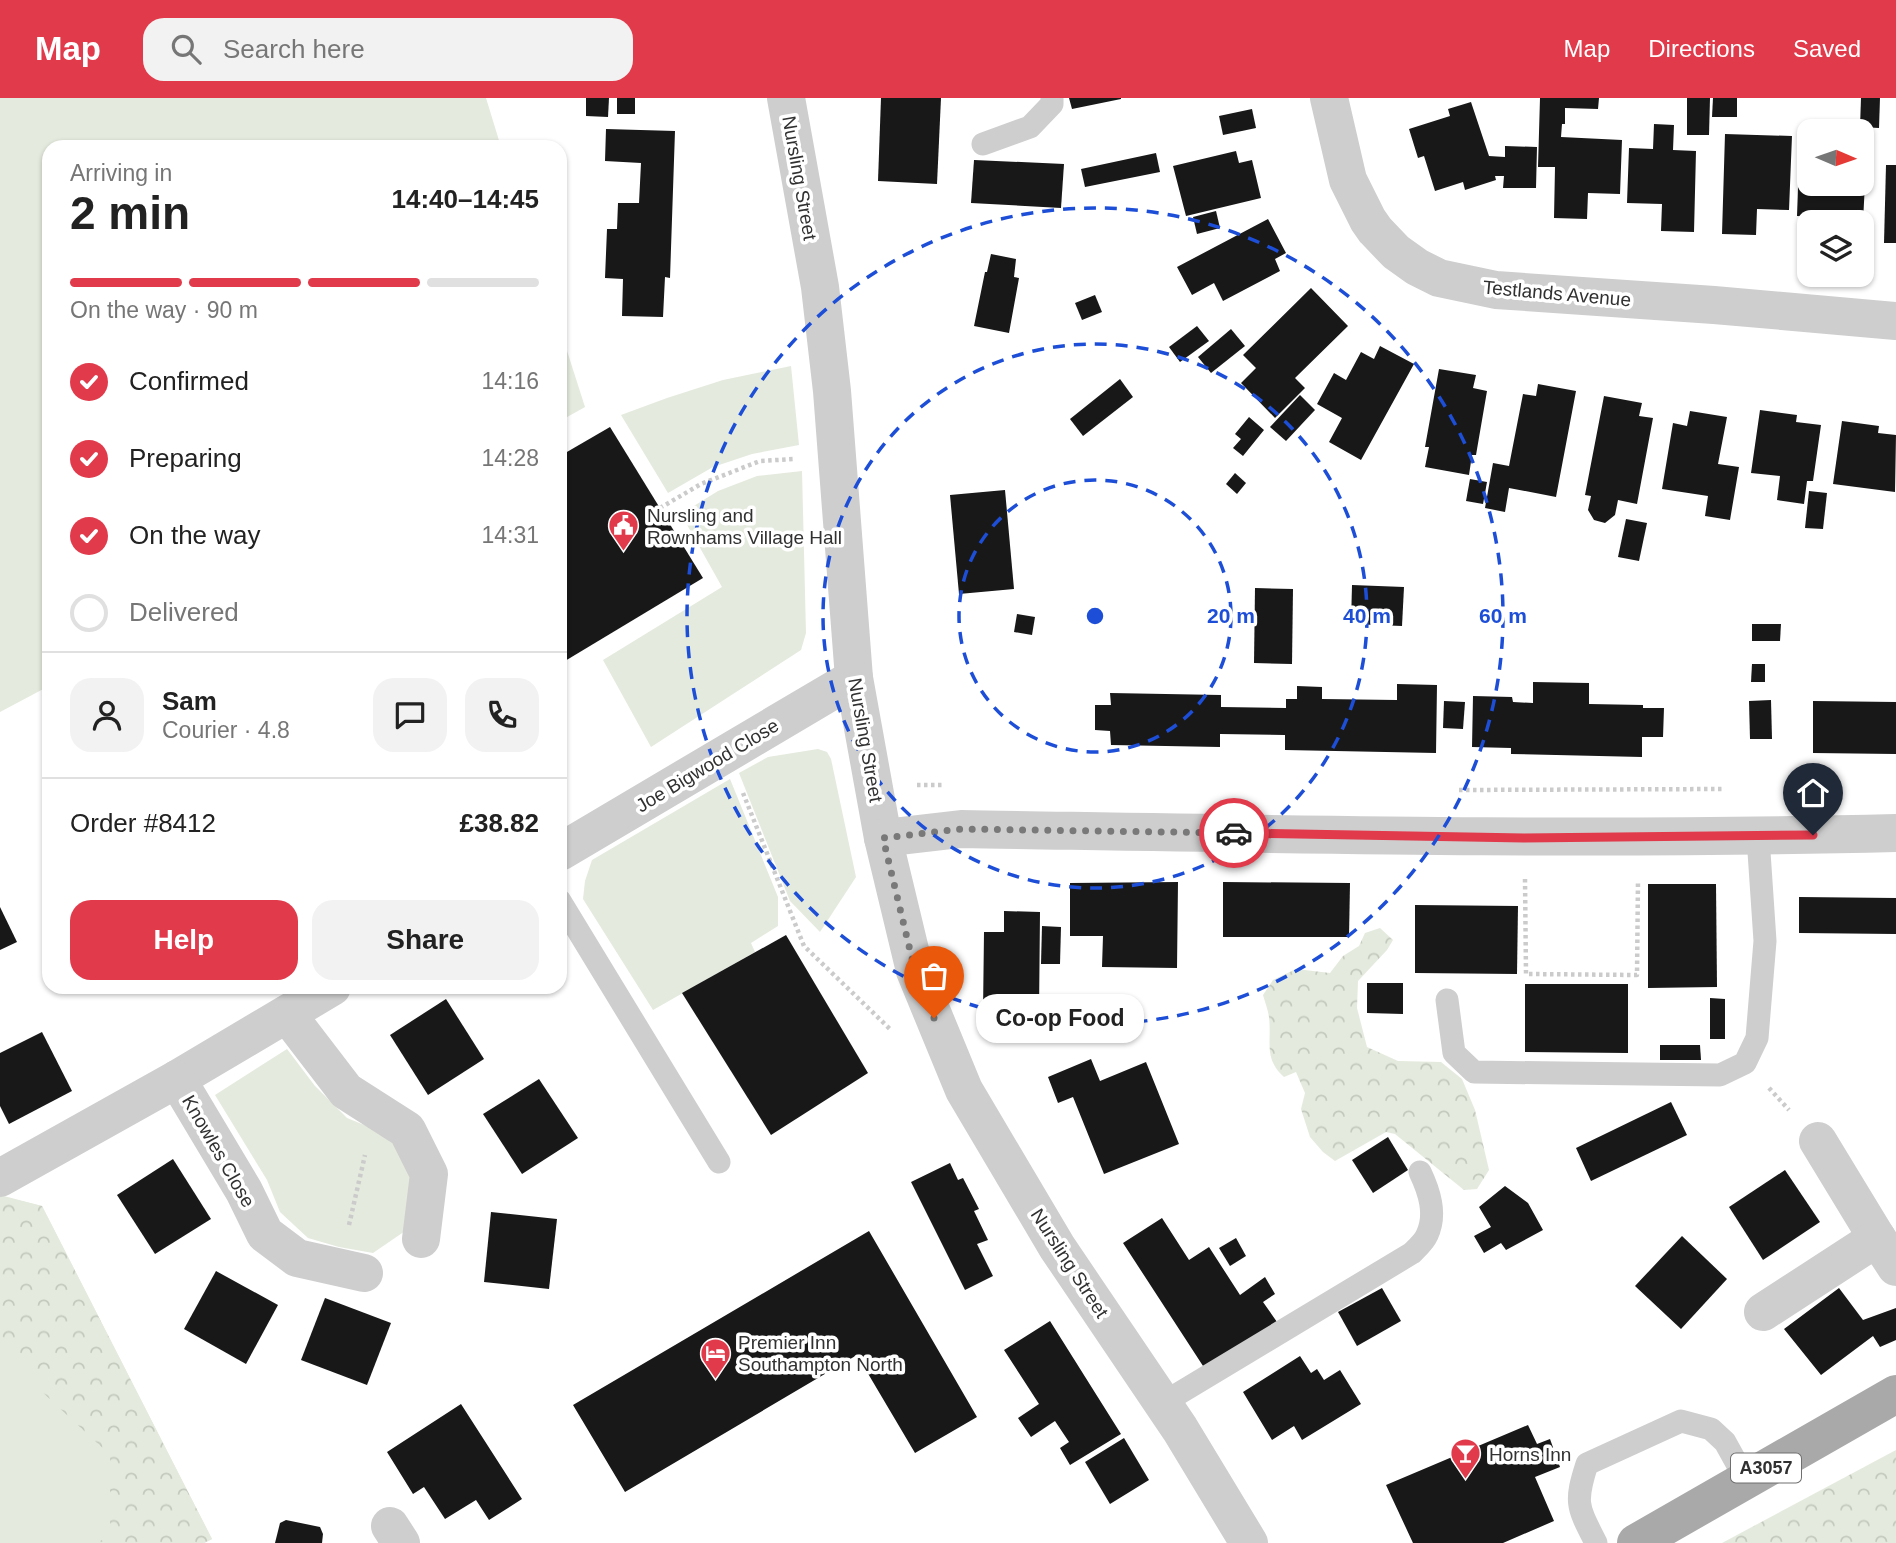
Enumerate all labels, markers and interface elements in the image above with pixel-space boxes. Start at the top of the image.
search box [143,18,633,81]
text: Map [35,30,101,67]
icon: search [167,30,205,68]
text: Search here [223,34,365,64]
text: Map [1564,35,1610,62]
text: Directions [1648,35,1755,62]
text: Saved [1793,35,1861,62]
street label: Nursling Street [778,114,821,242]
north arrow [1797,119,1874,196]
map controls [1797,119,1874,287]
text: Arriving in [70,160,172,186]
text: 14:40–14:45 [392,184,539,214]
text: 2 min [70,187,190,239]
button: layers [1797,210,1874,287]
street label: Testlands Avenue [1482,277,1632,310]
text: On the way · 90 m [70,297,258,323]
icon: check [70,363,108,401]
text: Confirmed [129,366,249,396]
text: 14:16 [481,368,539,394]
icon: check [70,440,108,478]
text: Preparing [129,443,242,473]
text: 14:28 [481,445,539,471]
place label: Nursling and Rownhams Village Hall [647,505,842,548]
public building icon: Nursling and Rownhams Village Hall [607,509,641,553]
icon: check [70,517,108,555]
text: On the way [129,520,261,550]
text: 14:31 [481,522,539,548]
text: Delivered [129,597,239,627]
centre of rings [1083,604,1107,628]
text: 20 m [1207,604,1255,627]
text: 40 m [1343,604,1391,627]
text: 60 m [1479,604,1527,627]
street label: Nursling Street [844,676,887,804]
button: person [70,678,144,752]
button: chat [373,678,447,752]
button: phone [465,678,539,752]
text: Sam [162,686,217,716]
street label: Joe Bigwood Close [632,715,782,816]
text: Courier · 4.8 [162,717,290,743]
pin [1783,763,1843,835]
icon: home [1794,774,1832,812]
courier [1199,798,1269,868]
text: Order #8412 [70,808,216,838]
text: £38.82 [459,808,539,838]
icon: car [1215,814,1253,852]
button: Help [70,900,298,980]
button: Share [312,900,539,980]
pin [904,946,964,1018]
icon: bag [915,957,953,995]
callout: Co-op Food [976,993,1144,1042]
text: Co-op Food [995,1005,1125,1031]
street label: Knowles Close [178,1092,259,1211]
street label: Nursling Street [1027,1205,1113,1322]
place label: Premier Inn Southampton North [738,1332,903,1375]
hotel icon: Premier Inn Southampton North [698,1336,732,1380]
bar icon: Horns Inn [1449,1437,1483,1481]
place label: Horns Inn [1489,1444,1571,1465]
road number: A3057 [1731,1454,1801,1483]

